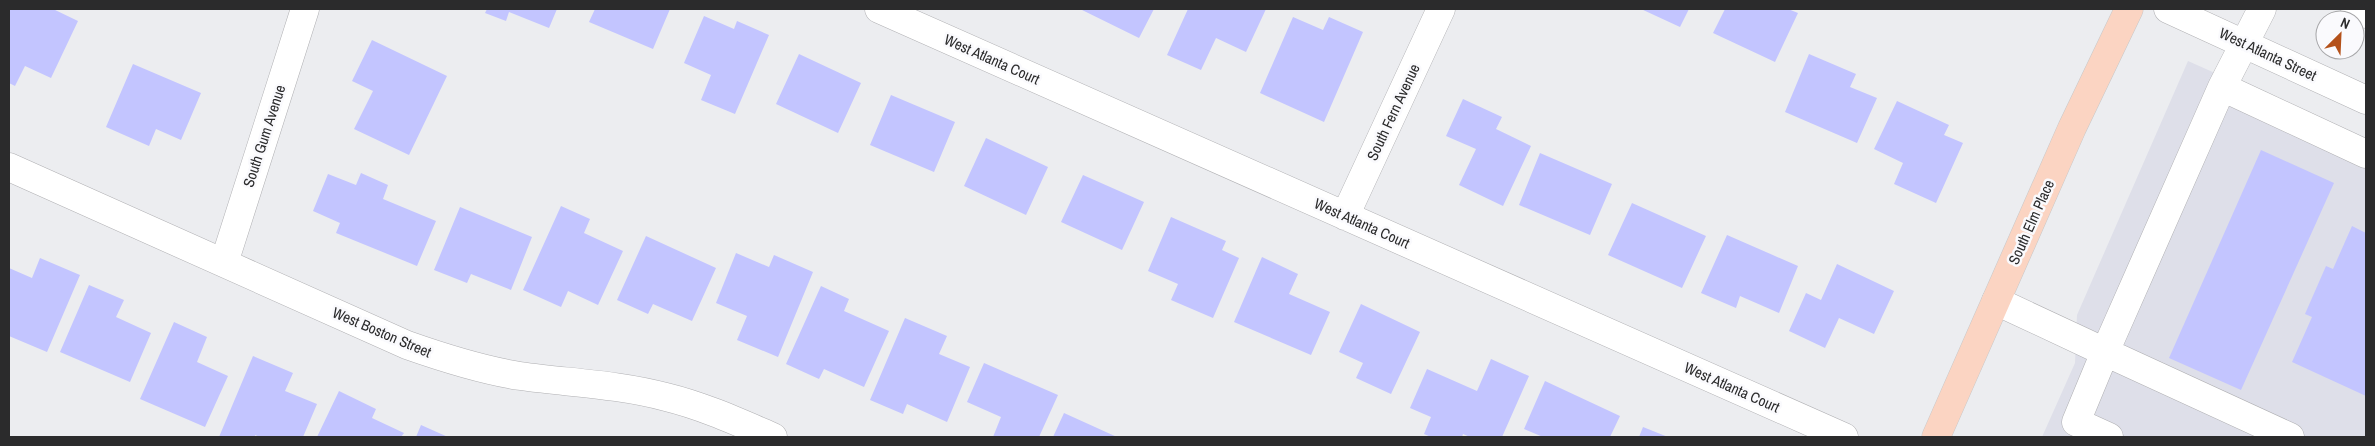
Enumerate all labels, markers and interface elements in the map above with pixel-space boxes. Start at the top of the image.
north arrow [2315,10,2365,60]
text: N [2338,13,2353,33]
street label: West Atlanta Street [2216,22,2321,86]
street label: West Atlanta Court [941,29,1044,90]
street label: South Fern Avenue [1361,60,1425,164]
street label: South Gum Avenue [238,82,290,190]
street label: South Elm Place [2003,176,2059,268]
street label: West Atlanta Court [1311,193,1414,254]
street label: West Boston Street [329,302,435,363]
street label: West Atlanta Court [1681,357,1784,418]

